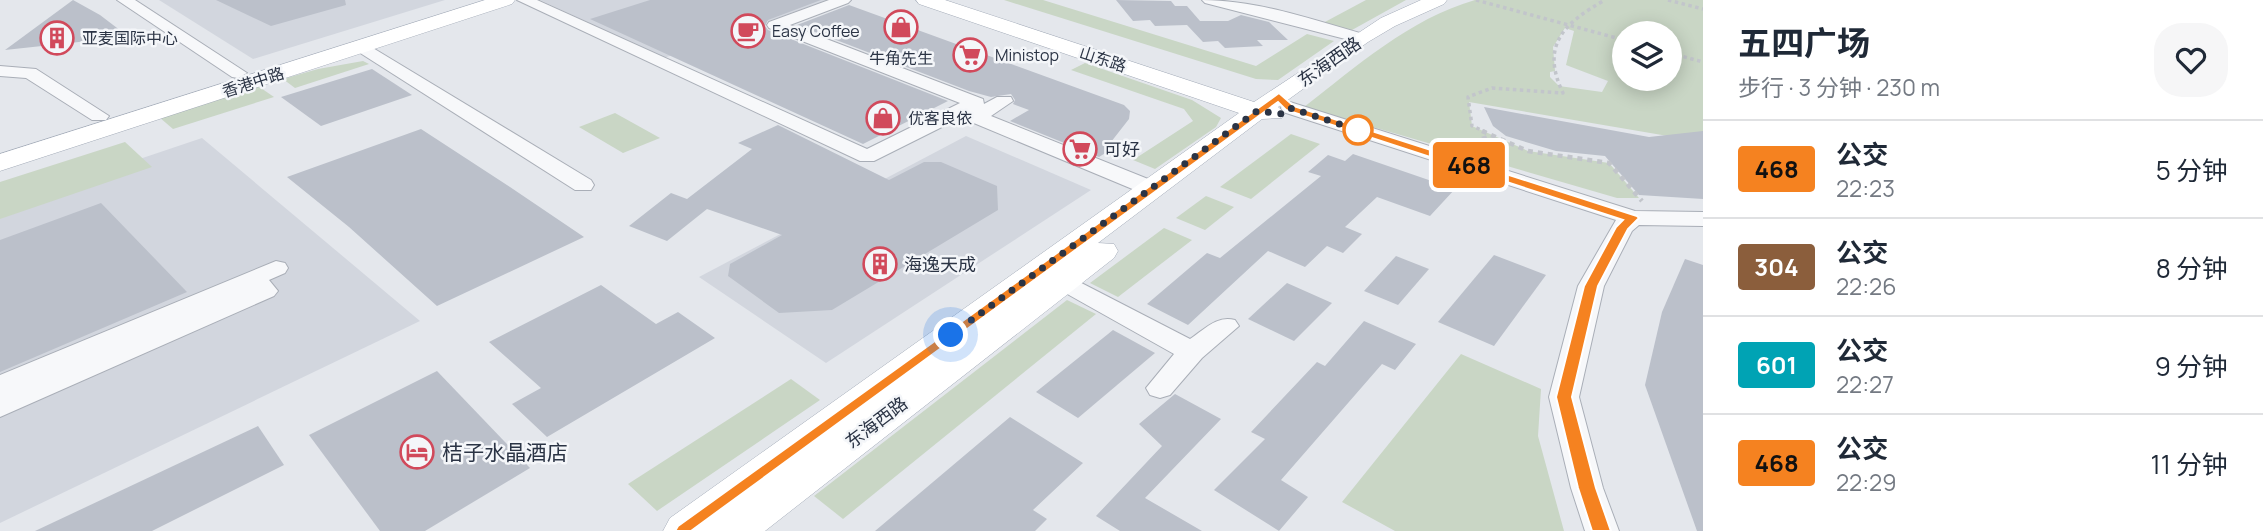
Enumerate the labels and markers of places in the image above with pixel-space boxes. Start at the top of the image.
shop icon: 牛角先生 [882,8,920,46]
cafe icon: Easy Coffee [729,12,767,50]
building icon: 亚麦国际中心 [38,19,76,57]
place label: Easy Coffee [772,20,860,42]
place label: 亚麦国际中心 [82,27,178,49]
supermarket icon: Ministop [951,36,989,74]
place label: Ministop [995,44,1059,66]
place label: 牛角先生 [869,47,933,69]
shop icon: 优客良依 [864,99,902,137]
place label: 优客良依 [908,107,972,129]
unlabelled marker [1343,115,1373,145]
supermarket icon: 可好 [1061,130,1099,168]
place label: 可好 [1104,137,1140,161]
building icon: 海逸天成 [861,245,899,283]
place label: 海逸天成 [904,252,976,276]
hotel icon: 桔子水晶酒店 [398,433,436,471]
place label: 桔子水晶酒店 [442,438,568,466]

